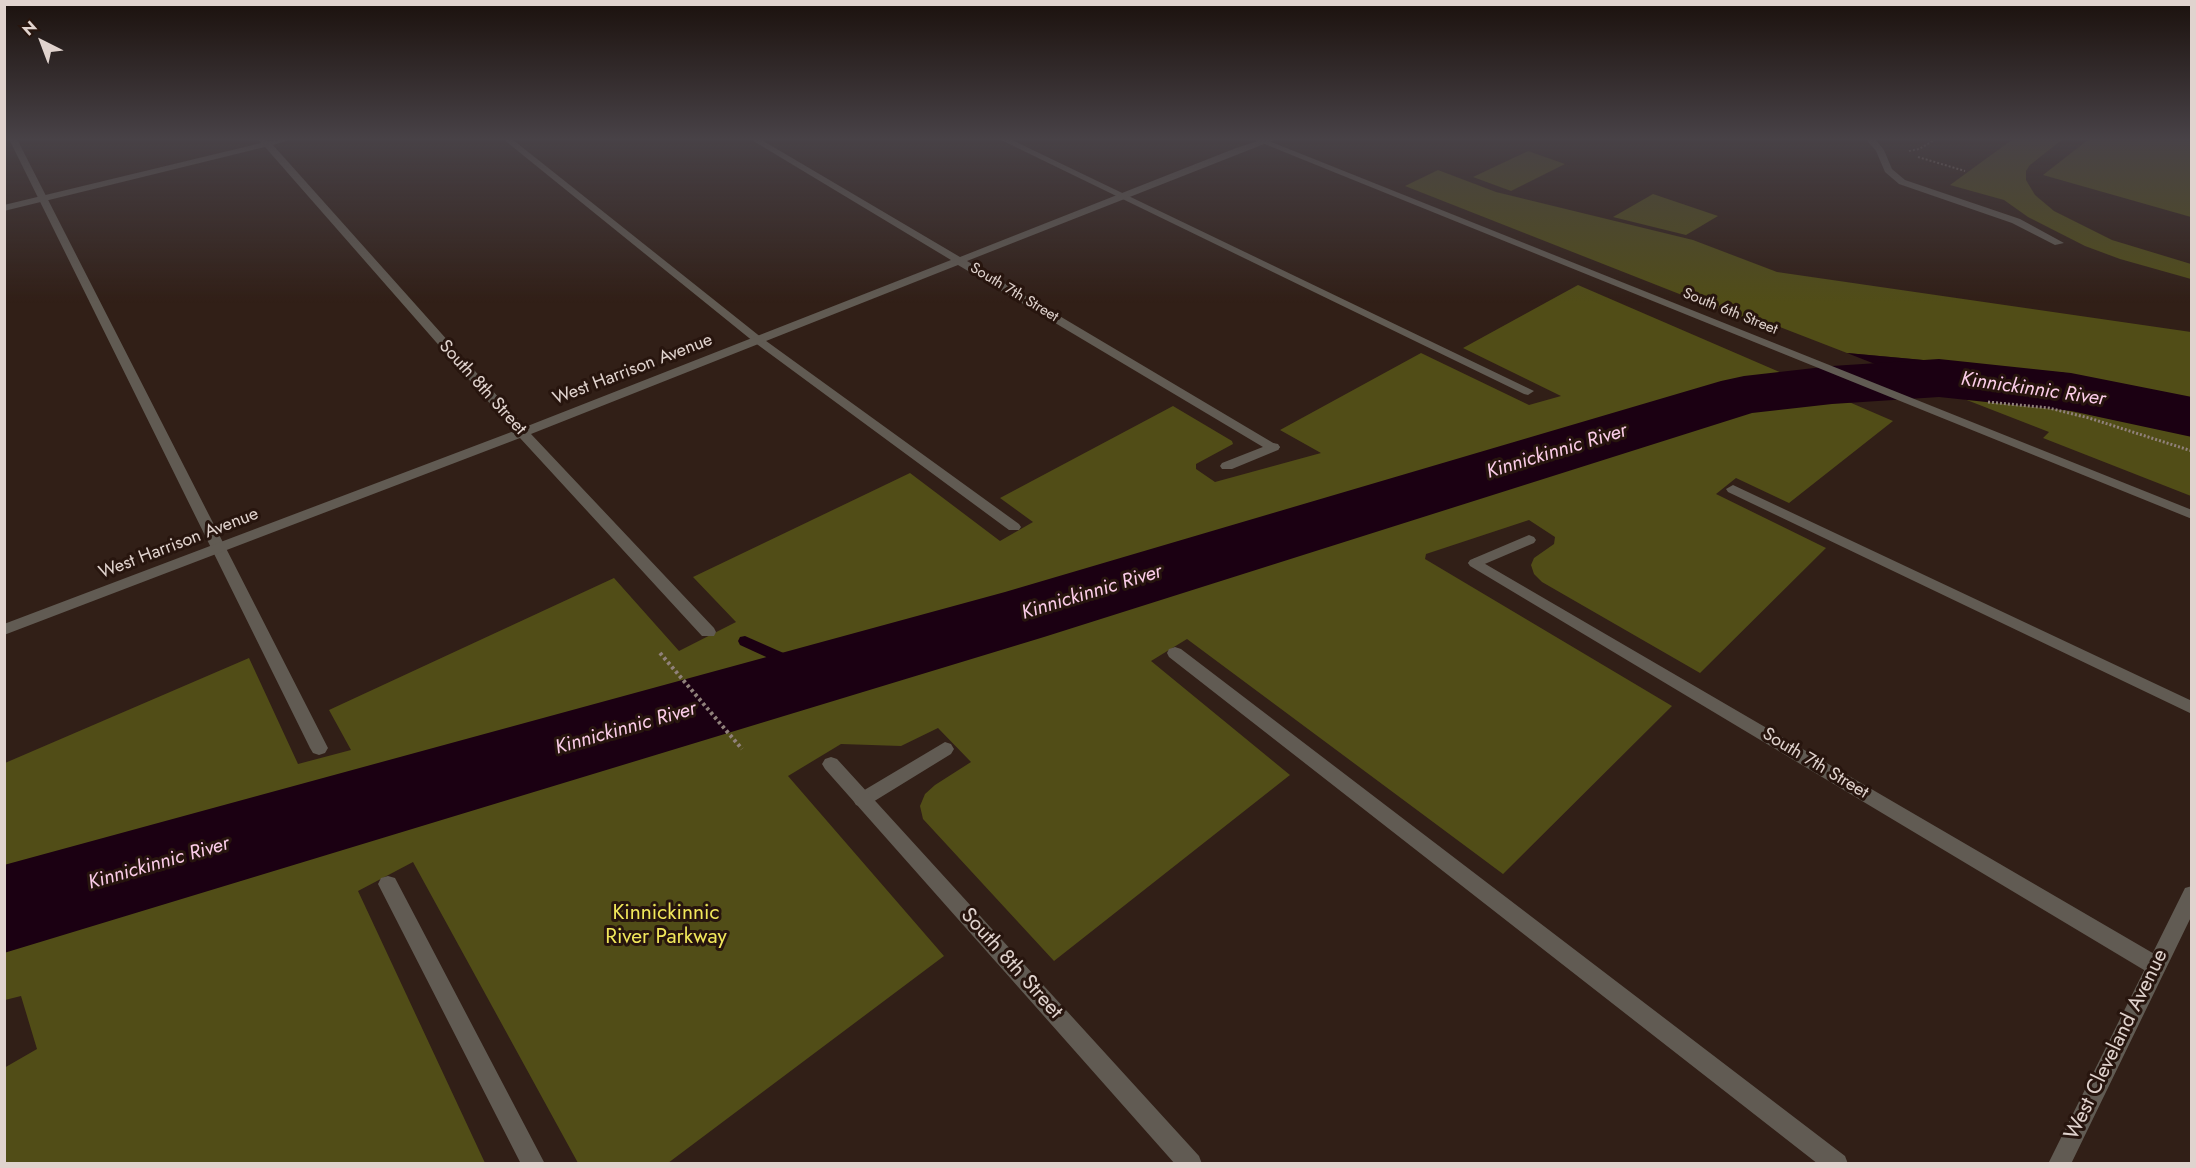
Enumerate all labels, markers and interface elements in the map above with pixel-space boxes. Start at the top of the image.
north arrow [12,12,72,72]
text: N [17,15,42,41]
street label: South 7th Street [967,260,1061,326]
street label: South 6th Street [1680,285,1780,339]
street label: West Harrison Avenue [550,330,716,410]
street label: South 8th Street [434,336,530,440]
water label: Kinnickinnic River [1959,368,2107,412]
water label: Kinnickinnic River [1484,419,1630,485]
street label: West Harrison Avenue [96,504,262,584]
water label: Kinnickinnic River [1019,560,1165,626]
water label: Kinnickinnic River [553,697,699,761]
street label: South 7th Street [1758,724,1872,804]
water label: Kinnickinnic River [86,832,232,896]
park label: Kinnickinnic River Parkway [605,901,727,951]
street label: South 8th Street [955,903,1067,1025]
street label: West Cleveland Avenue [2060,946,2174,1144]

